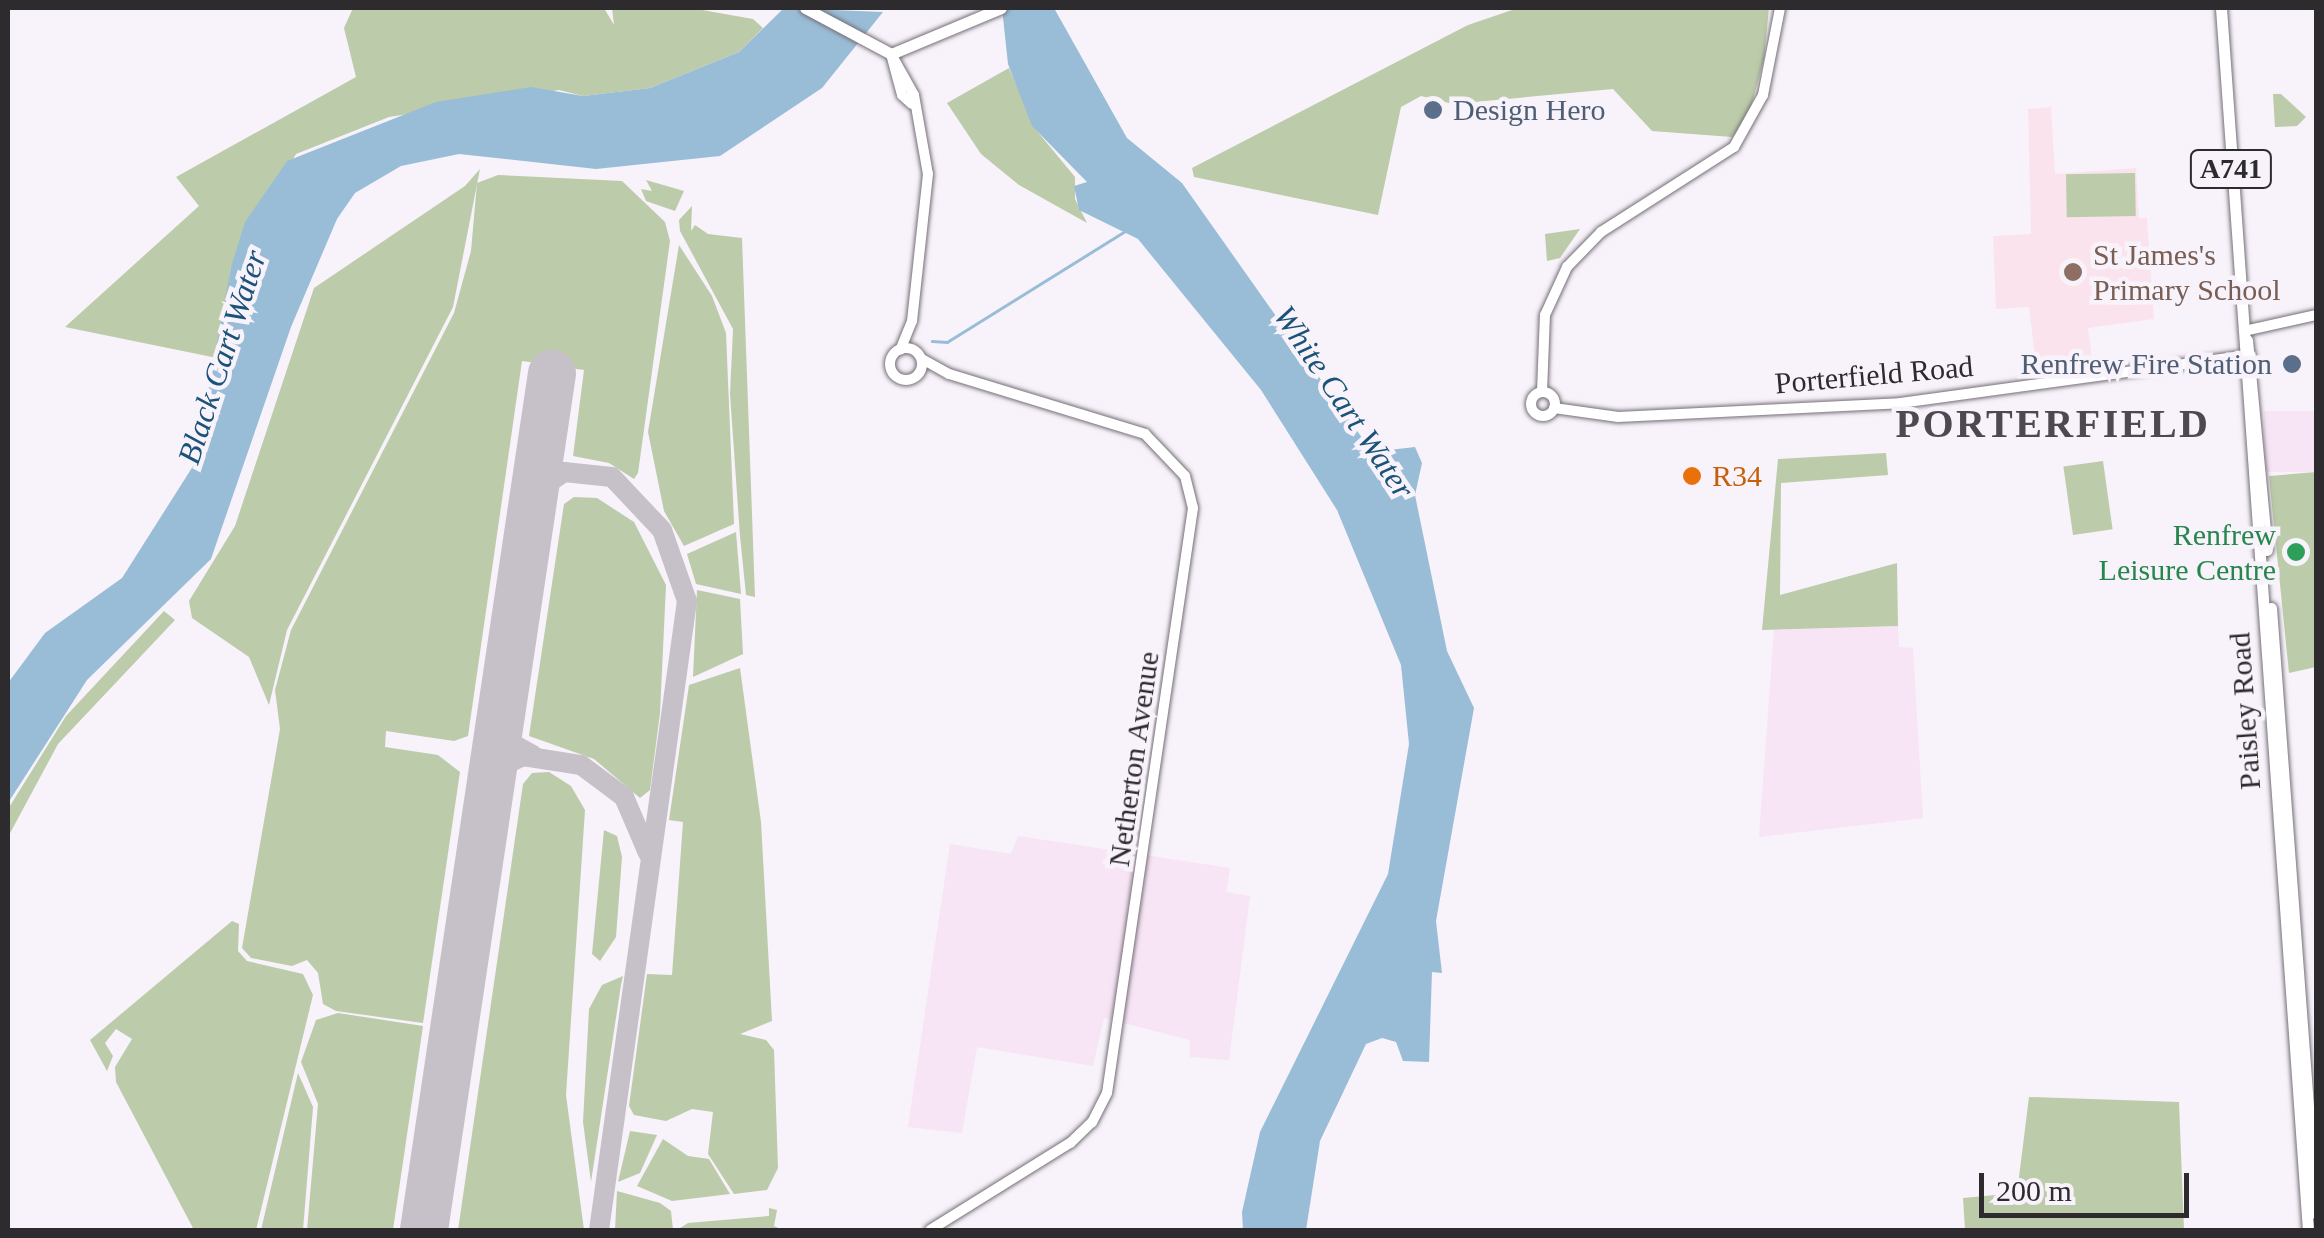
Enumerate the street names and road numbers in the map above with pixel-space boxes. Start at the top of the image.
road number: A741 [2188,146,2274,192]
street label: Porterfield Road [1773,348,1975,402]
street label: Paisley Road [2222,631,2268,791]
street label: Netherton Avenue [1101,648,1167,870]

